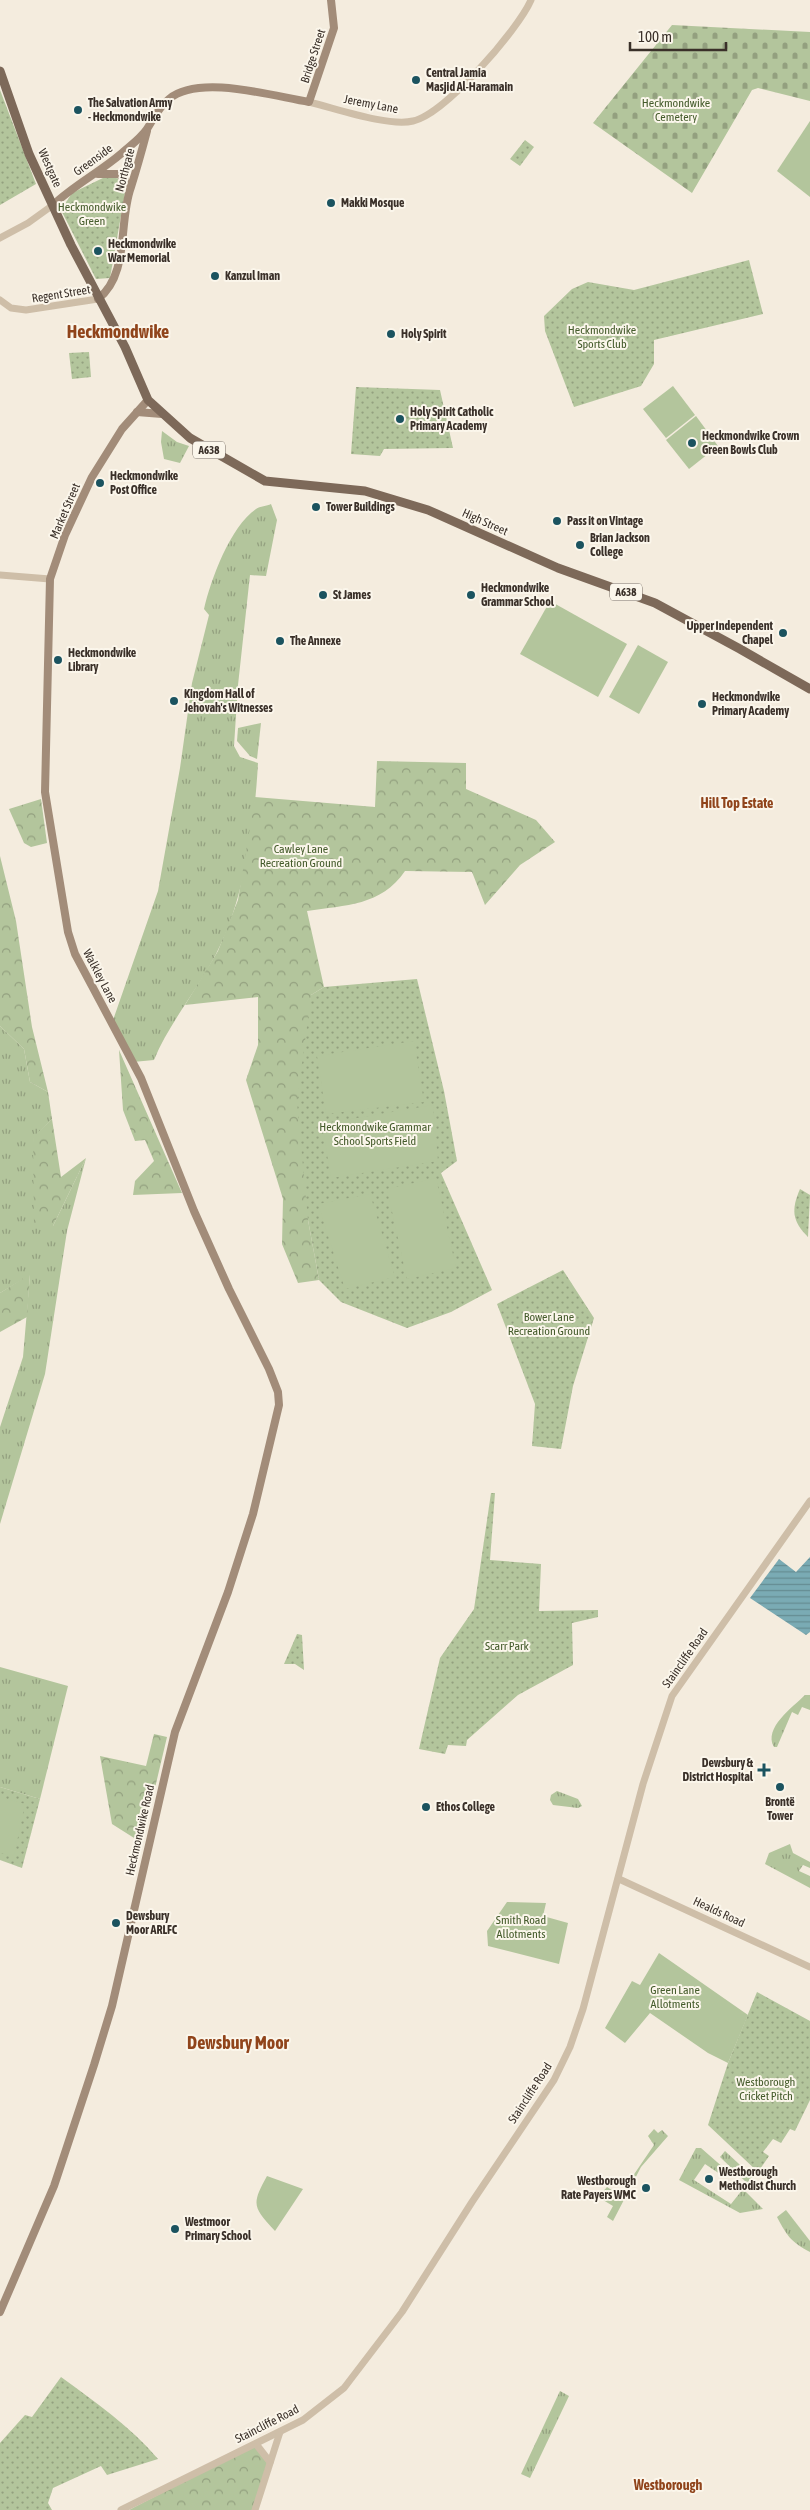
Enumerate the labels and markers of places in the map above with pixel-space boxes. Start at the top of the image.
place label: Central Jamia Masjid Al-Haramain [426,66,513,94]
marker: Central Jamia Masjid Al-Haramain [410,74,422,86]
place label: The Salvation Army - Heckmondwike [88,96,172,124]
marker: The Salvation Army - Heckmondwike [72,104,84,116]
place label: Makki Mosque [341,196,405,210]
marker: Makki Mosque [325,197,337,209]
place label: Heckmondwike War Memorial [107,237,177,265]
marker: Heckmondwike War Memorial [92,245,104,257]
place label: Kanzul Iman [225,269,280,283]
marker: Kanzul Iman [209,270,221,282]
place label: Holy Spirit [401,327,447,341]
marker: Holy Spirit [385,328,397,340]
place label: Holy Spirit Catholic Primary Academy [410,405,494,433]
marker: Holy Spirit Catholic Primary Academy [394,413,406,425]
place label: Heckmondwike Crown Green Bowls Club [702,429,800,457]
marker: Heckmondwike Crown Green Bowls Club [686,437,698,449]
place label: Heckmondwike Post Office [110,469,179,497]
marker: Heckmondwike Post Office [94,477,106,489]
place label: Tower Buildings [326,500,395,514]
marker: Tower Buildings [310,501,322,513]
place label: Pass it on Vintage [567,514,644,528]
marker: Pass it on Vintage [551,515,563,527]
place label: Brian Jackson College [590,531,650,559]
marker: Brian Jackson College [574,539,586,551]
place label: Heckmondwike Grammar School [481,581,555,609]
place label: St James [333,588,372,602]
marker: St James [317,589,329,601]
marker: Heckmondwike Grammar School [465,589,477,601]
place label: Upper Independent Chapel [687,619,774,647]
marker: Upper Independent Chapel [777,627,789,639]
place label: The Annexe [290,634,342,648]
marker: The Annexe [274,635,286,647]
place label: Heckmondwike Library [68,646,137,674]
marker: Heckmondwike Library [52,654,64,666]
place label: Kingdom Hall of Jehovah's Witnesses [183,687,274,715]
place label: Heckmondwike Primary Academy [712,690,789,718]
marker: Kingdom Hall of Jehovah's Witnesses [168,695,180,707]
marker: Heckmondwike Primary Academy [696,698,708,710]
place label: Dewsbury & District Hospital [682,1756,754,1784]
marker: Dewsbury & District Hospital [757,1763,771,1777]
marker: Brontë Tower [774,1781,786,1793]
place label: Brontë Tower [765,1795,795,1823]
place label: Ethos College [436,1800,496,1814]
marker: Ethos College [420,1801,432,1813]
place label: Dewsbury Moor ARLFC [126,1909,178,1937]
marker: Dewsbury Moor ARLFC [110,1917,122,1929]
place label: Westborough Methodist Church [718,2165,796,2193]
marker: Westborough Methodist Church [703,2173,715,2185]
place label: Westborough Rate Payers WMC [561,2174,637,2202]
marker: Westborough Rate Payers WMC [640,2182,652,2194]
place label: Westmoor Primary School [184,2215,252,2243]
marker: Westmoor Primary School [169,2223,181,2235]

